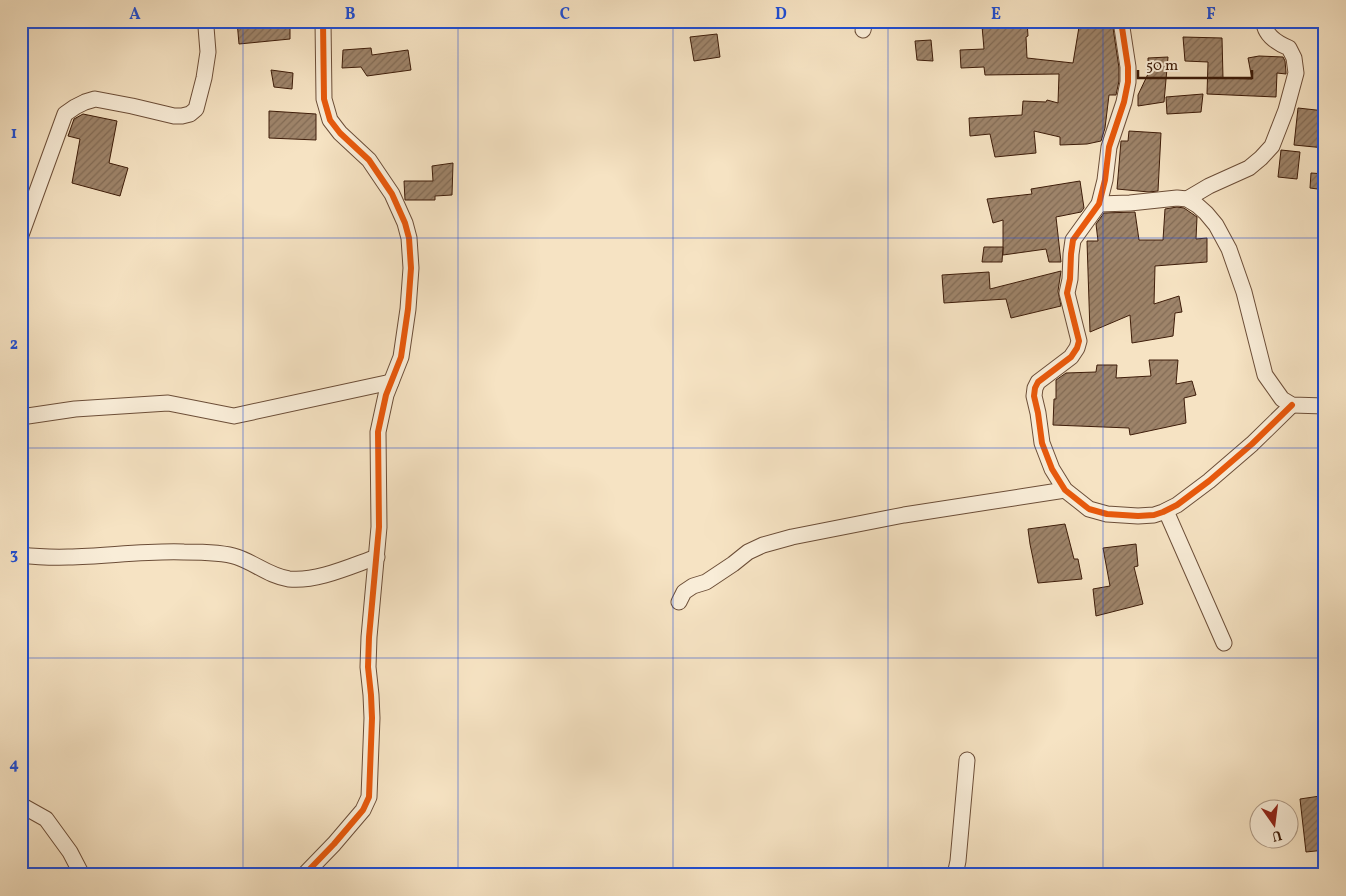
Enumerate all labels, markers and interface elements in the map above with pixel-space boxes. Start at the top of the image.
text: A [129,4,141,26]
text: B [345,4,356,26]
text: C [560,4,570,26]
text: D [775,4,787,26]
text: E [991,4,1001,26]
text: F [1206,4,1216,26]
scale bar [1138,48,1252,80]
text: 50 m [1146,56,1178,77]
text: 1 [11,123,17,145]
text: 2 [10,334,18,356]
text: 3 [10,544,18,566]
text: 4 [9,754,19,776]
north arrow [1248,798,1298,848]
text: U [1269,825,1284,846]

